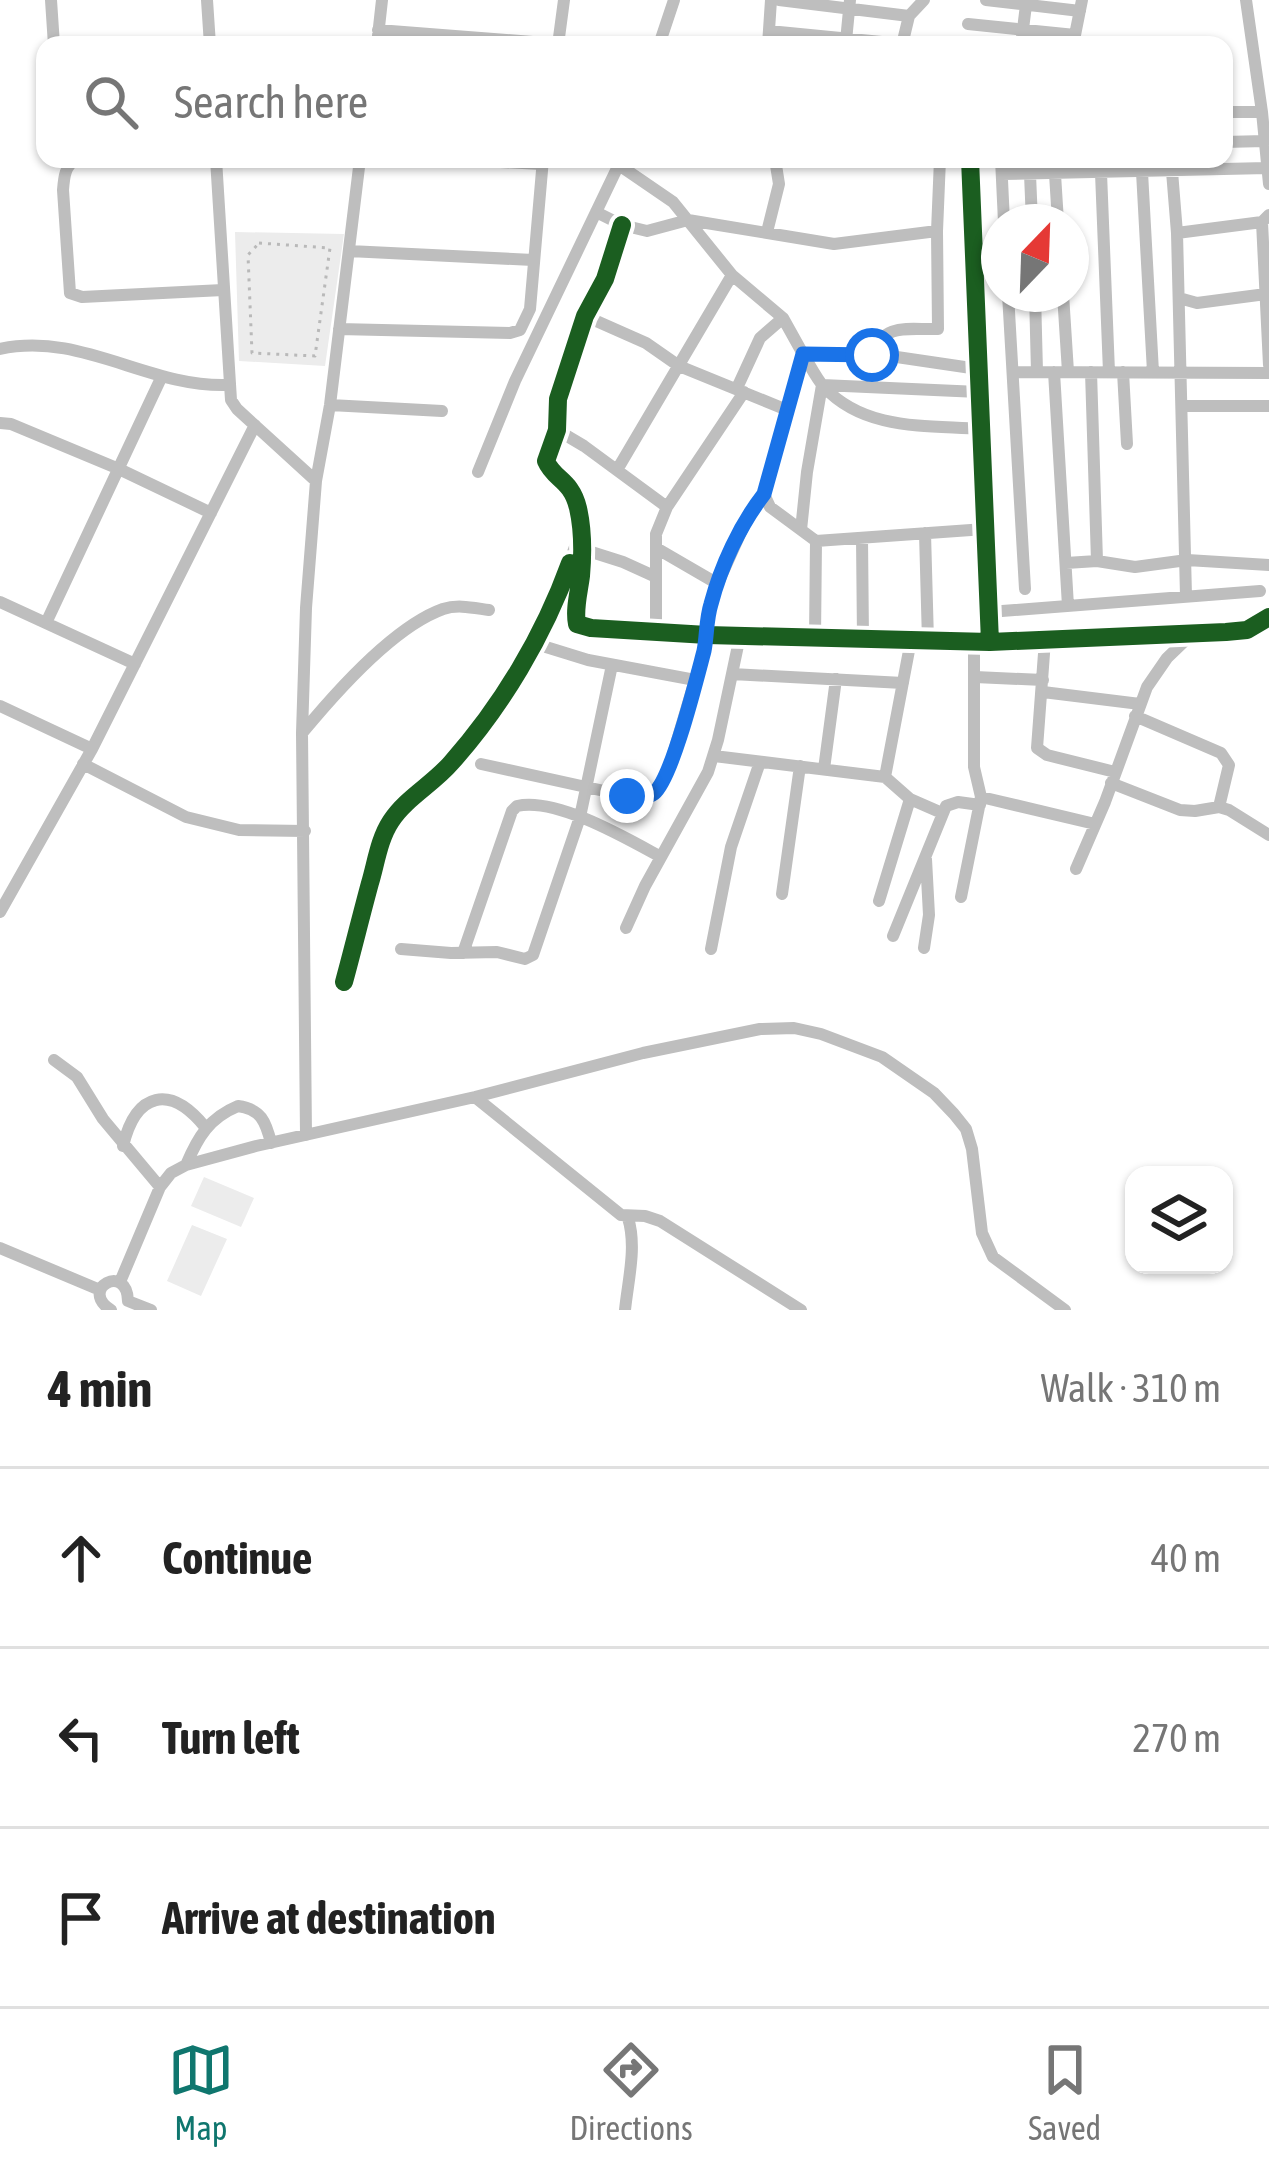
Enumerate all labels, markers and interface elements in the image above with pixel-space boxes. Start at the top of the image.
search box [36,36,1233,168]
icon: search [78,69,144,135]
text: Search here [174,76,368,128]
north arrow [981,204,1089,312]
route start [845,328,899,382]
route end [600,769,654,823]
map controls [1125,1166,1233,1274]
button: layers [1125,1166,1233,1274]
text: 4 min [48,1359,152,1418]
text: Walk · 310 m [1041,1366,1221,1410]
icon: ahead [48,1525,114,1591]
text: Continue [162,1532,313,1584]
text: 40 m [1151,1536,1221,1580]
icon: left [48,1705,114,1771]
text: Turn left [162,1712,300,1764]
text: 270 m [1133,1716,1221,1760]
icon: arrive [48,1885,114,1951]
text: Arrive at destination [162,1892,496,1944]
tab: Map [168,2037,234,2147]
tab: Directions [569,2037,693,2147]
tab: Saved [1028,2037,1101,2147]

